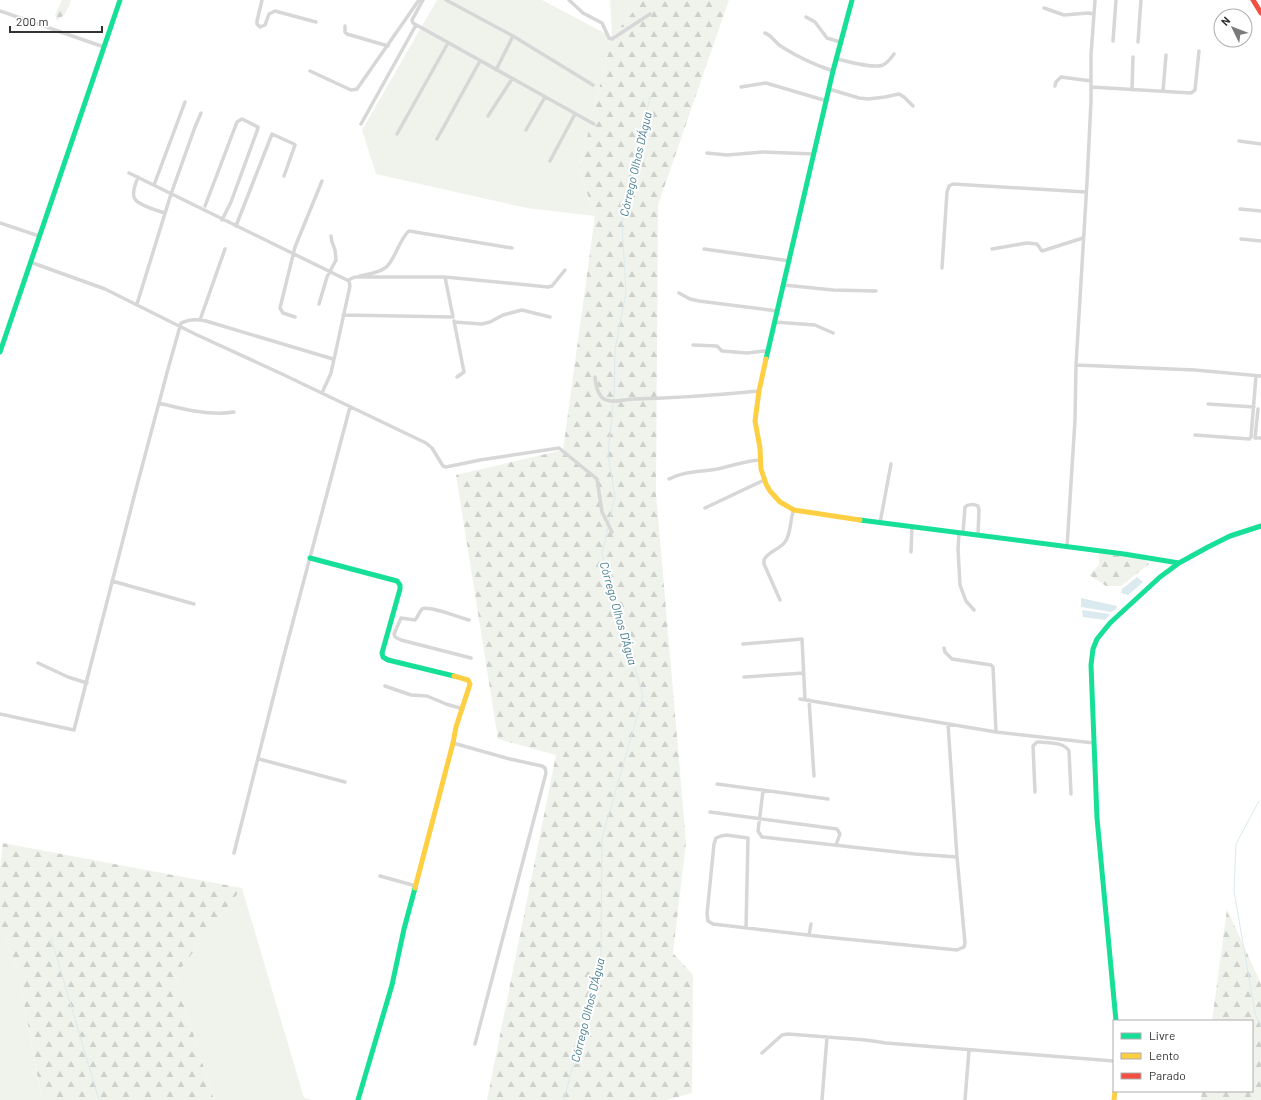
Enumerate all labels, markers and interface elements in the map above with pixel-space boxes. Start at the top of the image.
scale bar [10,8,102,34]
north arrow [1213,8,1253,48]
text: 200 m [16,14,48,28]
text: N [1218,14,1233,28]
water label: Córrego Olhos D'Água [616,110,654,218]
water label: Córrego Olhos D'Água [598,560,640,666]
water label: Córrego Olhos D'Água [567,956,607,1064]
legend [1113,1020,1253,1092]
text: Livre [1149,1028,1175,1042]
text: Lento [1149,1048,1179,1062]
text: Parado [1149,1068,1186,1082]

